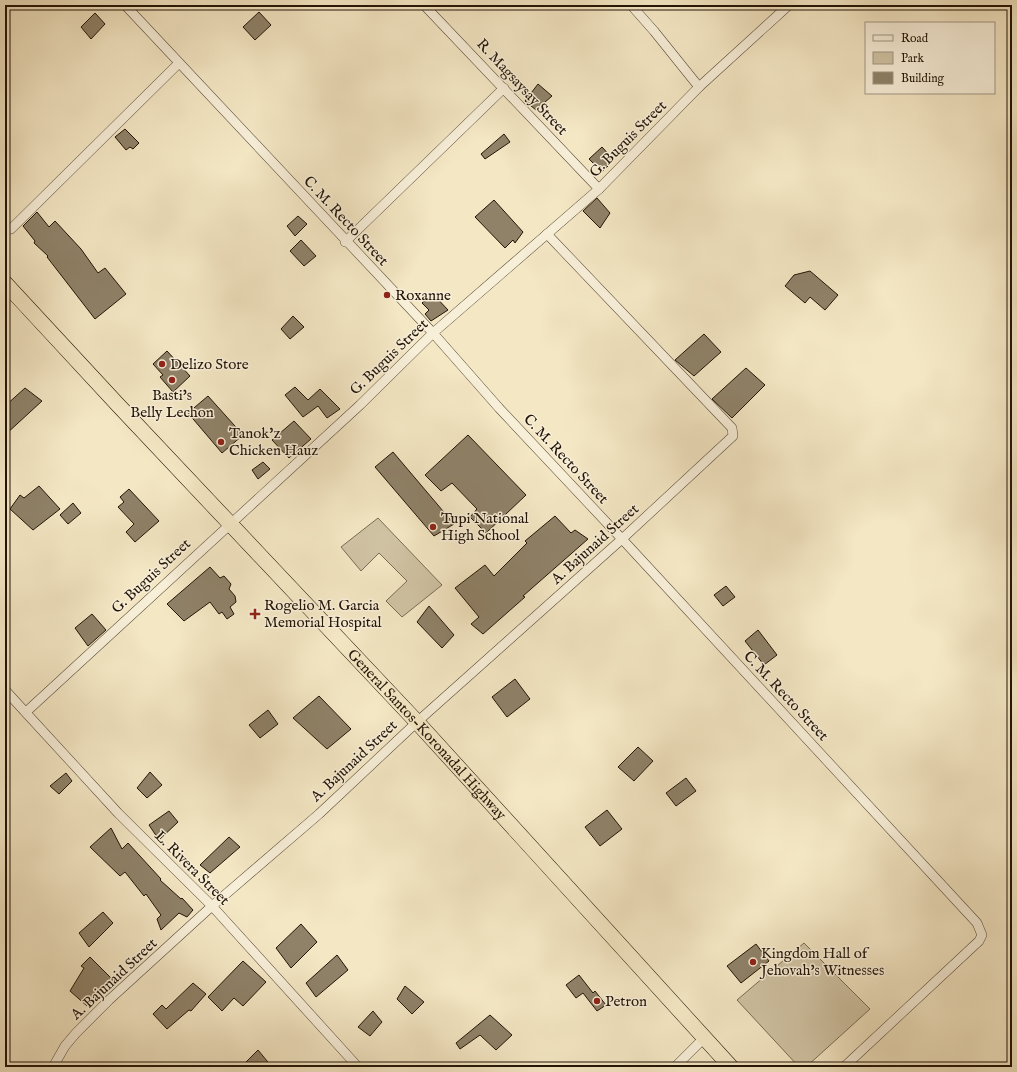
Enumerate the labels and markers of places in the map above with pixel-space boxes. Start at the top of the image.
place label: Roxanne [395,286,451,305]
marker: Roxanne [382,290,392,300]
place label: Delizo Store [170,355,249,374]
marker: Delizo Store [157,359,167,369]
marker: Basti's Belly Lechon [167,375,177,385]
place label: Basti's Belly Lechon [130,386,214,422]
place label: Tanok'z Chicken Hauz [229,424,318,460]
marker: Tanok'z Chicken Hauz [216,437,226,447]
place label: Tupi National High School [441,509,529,545]
marker: Tupi National High School [428,522,438,532]
place label: Rogelio M. Garcia Memorial Hospital [264,596,382,632]
marker: Rogelio M. Garcia Memorial Hospital [249,608,261,620]
place label: Kingdom Hall of Jehovah's Witnesses [759,944,884,980]
marker: Kingdom Hall of Jehovah's Witnesses [748,957,758,967]
place label: Petron [605,992,647,1011]
marker: Petron [592,996,602,1006]

